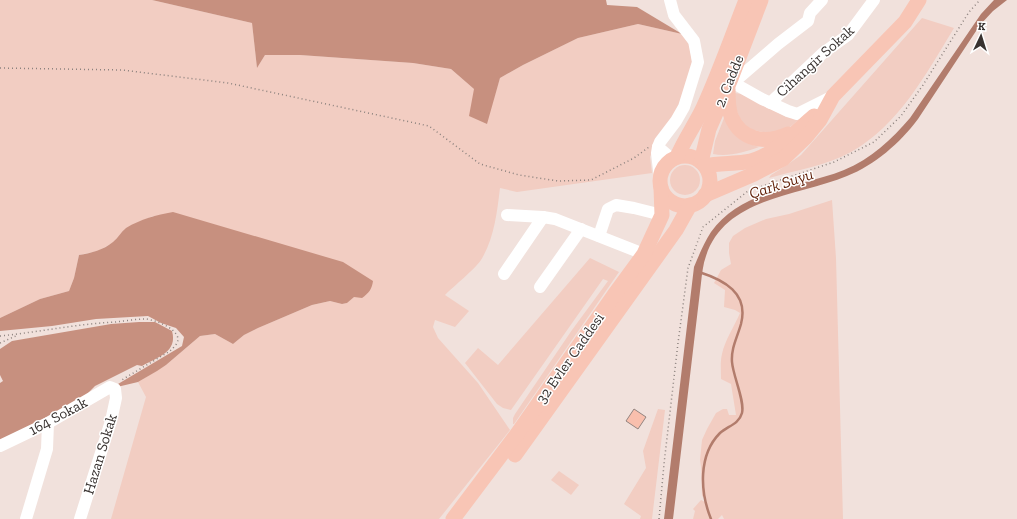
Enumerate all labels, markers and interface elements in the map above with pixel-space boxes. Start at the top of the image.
north arrow [961,16,1001,56]
text: K [978,20,986,33]
street label: Cihangir Sokak [772,21,858,101]
street label: 2. Cadde [710,52,748,110]
water label: Çark Suyu [747,164,816,203]
street label: 32 Evler Caddesi [532,309,608,407]
street label: 164 Sokak [26,393,91,439]
street label: Hazan Sokak [79,411,121,496]

